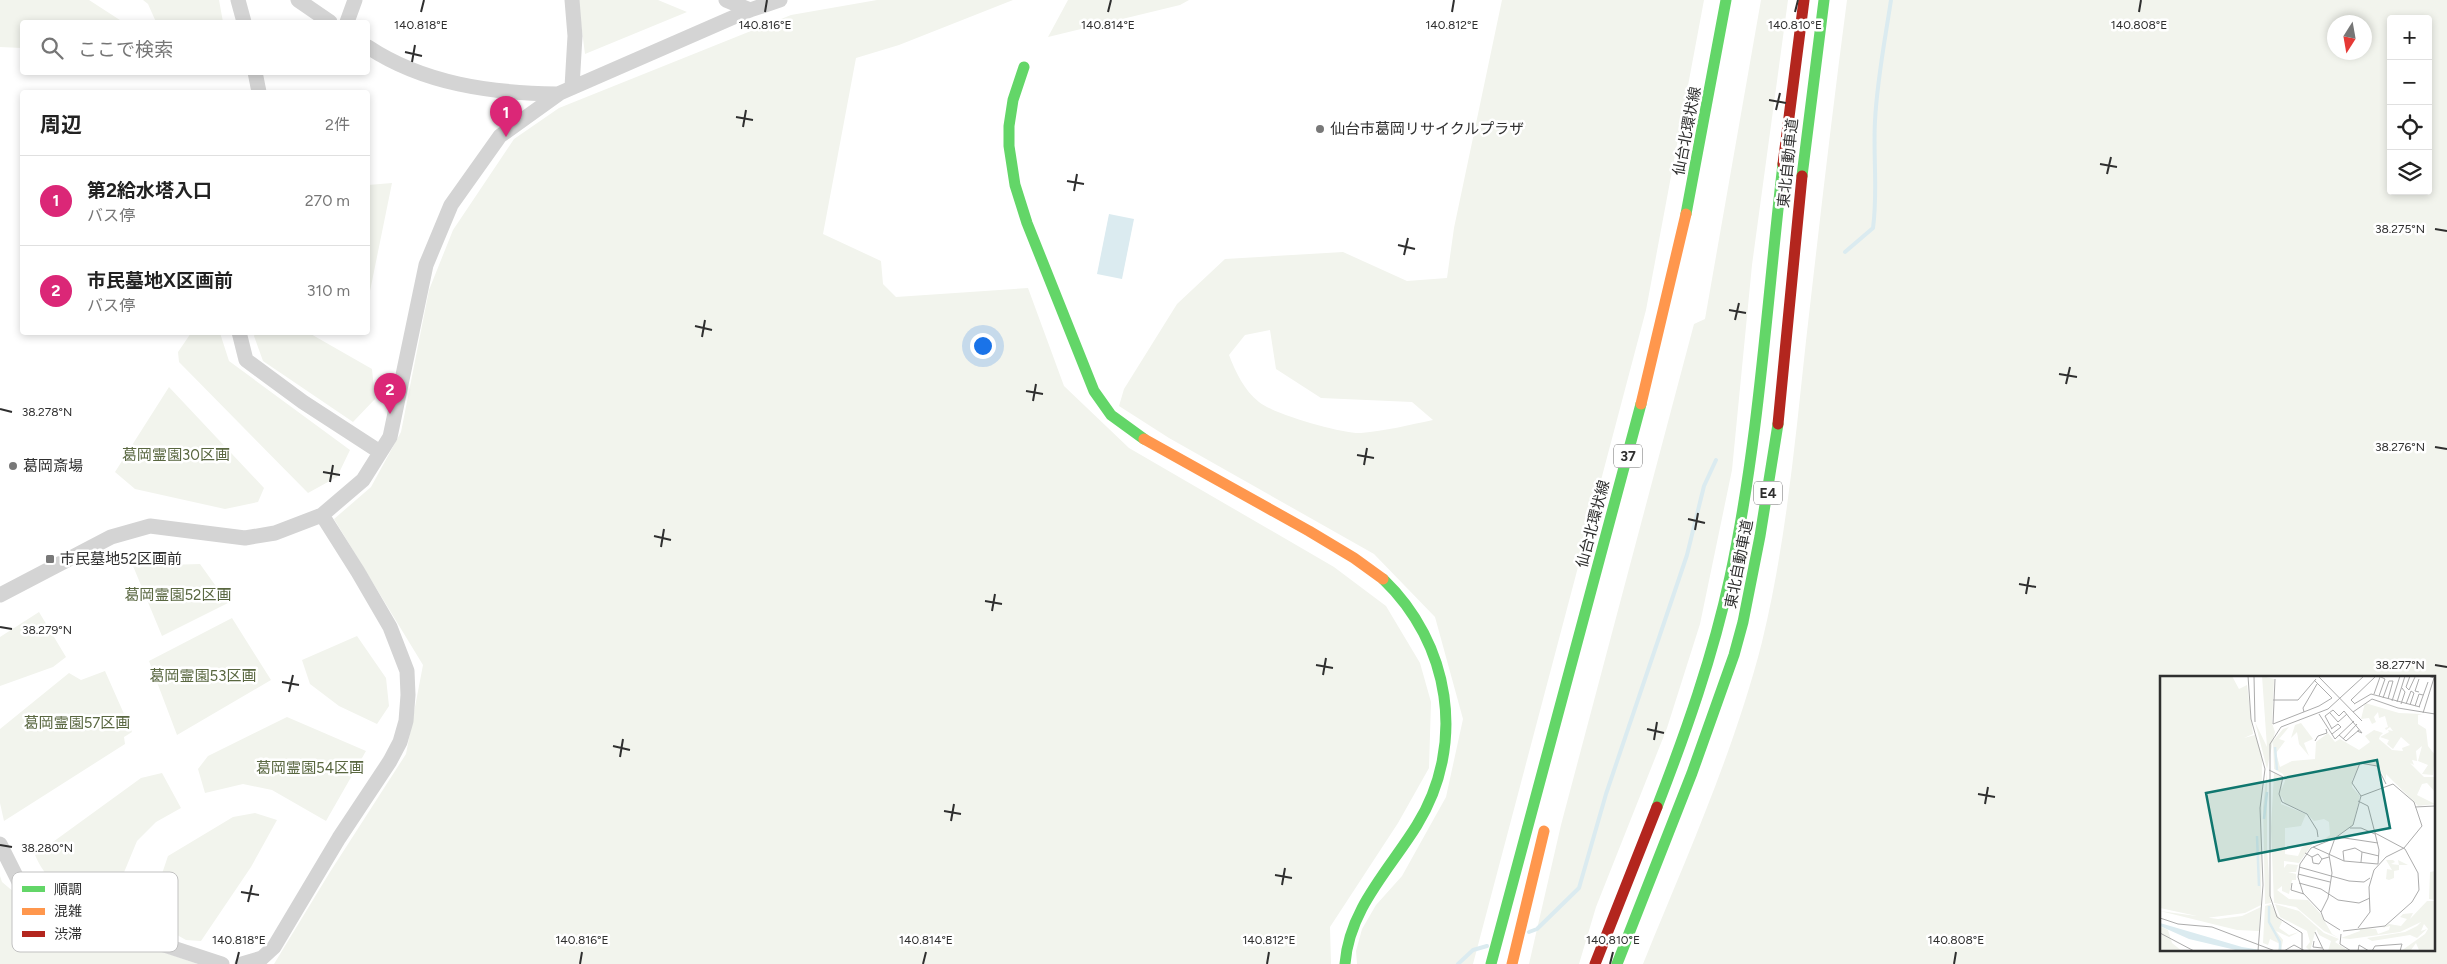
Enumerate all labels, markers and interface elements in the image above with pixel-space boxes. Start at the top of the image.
north arrow [2327,15,2372,60]
map controls [2387,15,2432,195]
button: + [2387,15,2432,60]
text: 140.818°E [394,18,448,32]
text: 140.816°E [738,18,792,32]
text: 140.814°E [1081,18,1135,32]
text: 140.812°E [1425,18,1479,32]
text: 140.810°E [1768,18,1822,32]
text: 140.808°E [2111,18,2167,32]
search box [20,20,370,75]
icon: search [38,34,66,62]
text: ここで検索 [78,38,173,61]
button: − [2387,60,2432,105]
street label: 仙台北環状線 [1670,85,1704,177]
pin: 1 [490,96,522,137]
button: locate [2387,105,2432,150]
text: 周辺 [40,112,82,137]
text: 2件 [325,115,350,134]
street label: 東北自動車道 [1774,117,1802,209]
place label: 仙台市葛岡リサイクルプラザ [1330,120,1524,138]
marker: 仙台市葛岡リサイクルプラザ [1314,123,1326,135]
button: layers [2387,150,2432,195]
text: 第2給水塔入口 [87,179,212,202]
text: 1 [53,191,59,210]
text: 270 m [305,191,350,210]
text: バス停 [87,206,135,225]
text: 38.275°N [2375,222,2425,236]
text: 市民墓地X区画前 [87,269,233,292]
text: 2 [51,281,61,300]
text: 310 m [307,281,350,300]
text: バス停 [87,296,135,315]
your location [970,333,996,359]
pin: 2 [374,373,406,414]
text: 38.278°N [22,405,72,419]
text: 38.276°N [2375,440,2425,454]
road number: 37 [1614,444,1642,468]
park label: 葛岡霊園30区画 [122,446,230,464]
place label: 葛岡斎場 [23,457,83,475]
marker: 葛岡斎場 [7,460,19,472]
street label: 仙台北環状線 [1573,478,1613,570]
road number: E4 [1754,482,1782,504]
street label: 東北自動車道 [1722,518,1756,610]
place label: 市民墓地52区画前 [60,550,182,568]
marker: 市民墓地52区画前 [44,553,56,565]
park label: 葛岡霊園52区画 [124,586,232,604]
text: 38.279°N [22,623,72,637]
text: 38.277°N [2375,658,2425,672]
park label: 葛岡霊園53区画 [150,667,256,685]
inset map [2160,676,2434,952]
park label: 葛岡霊園57区画 [24,714,130,732]
park label: 葛岡霊園54区画 [256,759,364,777]
text: 38.280°N [21,841,73,855]
legend [12,872,178,952]
text: 順調 [54,881,82,898]
text: 混雑 [54,903,82,920]
text: 渋滞 [54,926,82,943]
text: 140.818°E [212,933,266,947]
text: 140.816°E [555,933,609,947]
text: 140.814°E [899,933,953,947]
text: 140.812°E [1242,933,1296,947]
text: 140.810°E [1586,933,1640,947]
text: 140.808°E [1928,933,1984,947]

